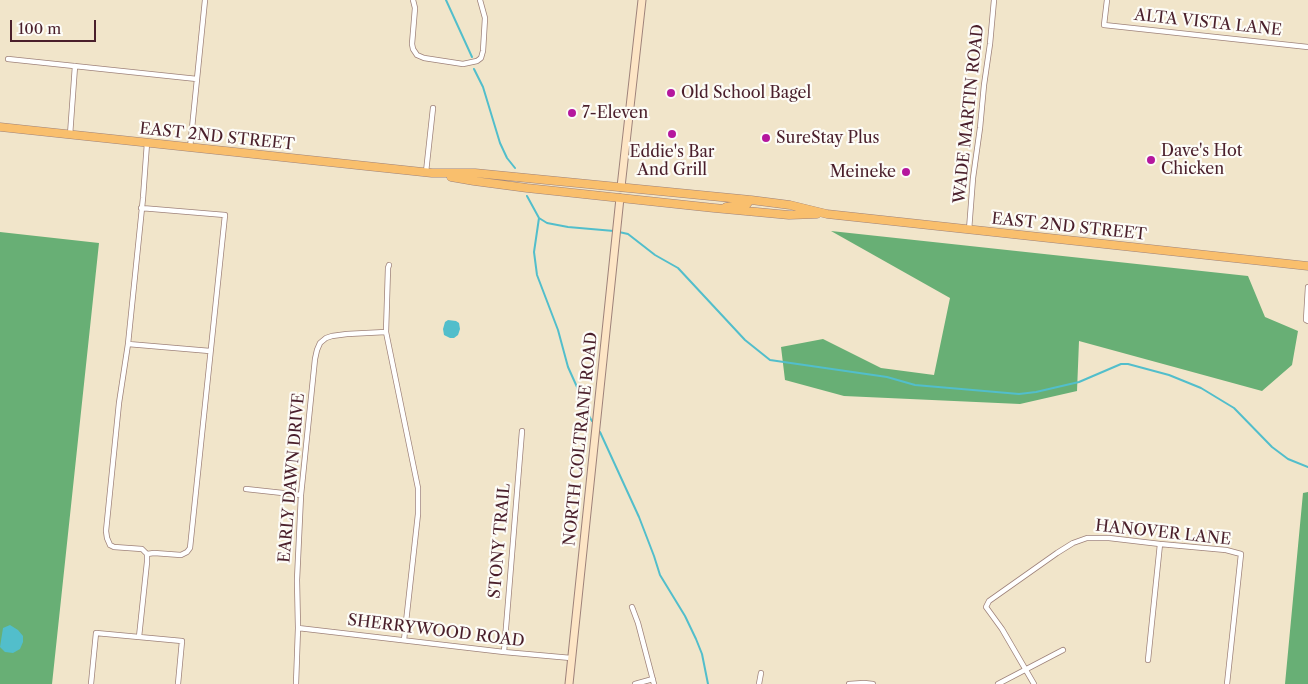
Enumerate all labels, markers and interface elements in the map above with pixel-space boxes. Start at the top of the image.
street label: ALTA VISTA LANE [1133,6,1283,40]
scale bar [12,10,99,42]
text: 100 m [18,19,61,38]
street label: WADE MARTIN ROAD [950,23,988,205]
place label: Old School Bagel [681,83,811,103]
marker: Old School Bagel [665,87,677,99]
place label: 7-Eleven [582,103,648,123]
marker: 7-Eleven [566,107,578,119]
street label: EAST 2ND STREET [139,119,295,155]
marker: Eddie's Bar And Grill [666,128,678,140]
place label: SureStay Plus [776,128,880,148]
marker: SureStay Plus [760,132,772,144]
place label: Dave's Hot Chicken [1161,141,1242,179]
place label: Eddie's Bar And Grill [629,142,715,180]
marker: Dave's Hot Chicken [1145,154,1157,166]
place label: Meineke [830,162,896,182]
marker: Meineke [900,166,912,178]
street label: EAST 2ND STREET [991,209,1147,245]
street label: NORTH COLTRANE ROAD [560,331,602,547]
street label: EARLY DAWN DRIVE [275,392,309,564]
street label: STONY TRAIL [485,483,515,599]
street label: HANOVER LANE [1094,516,1232,550]
street label: SHERRYWOOD ROAD [346,611,526,651]

